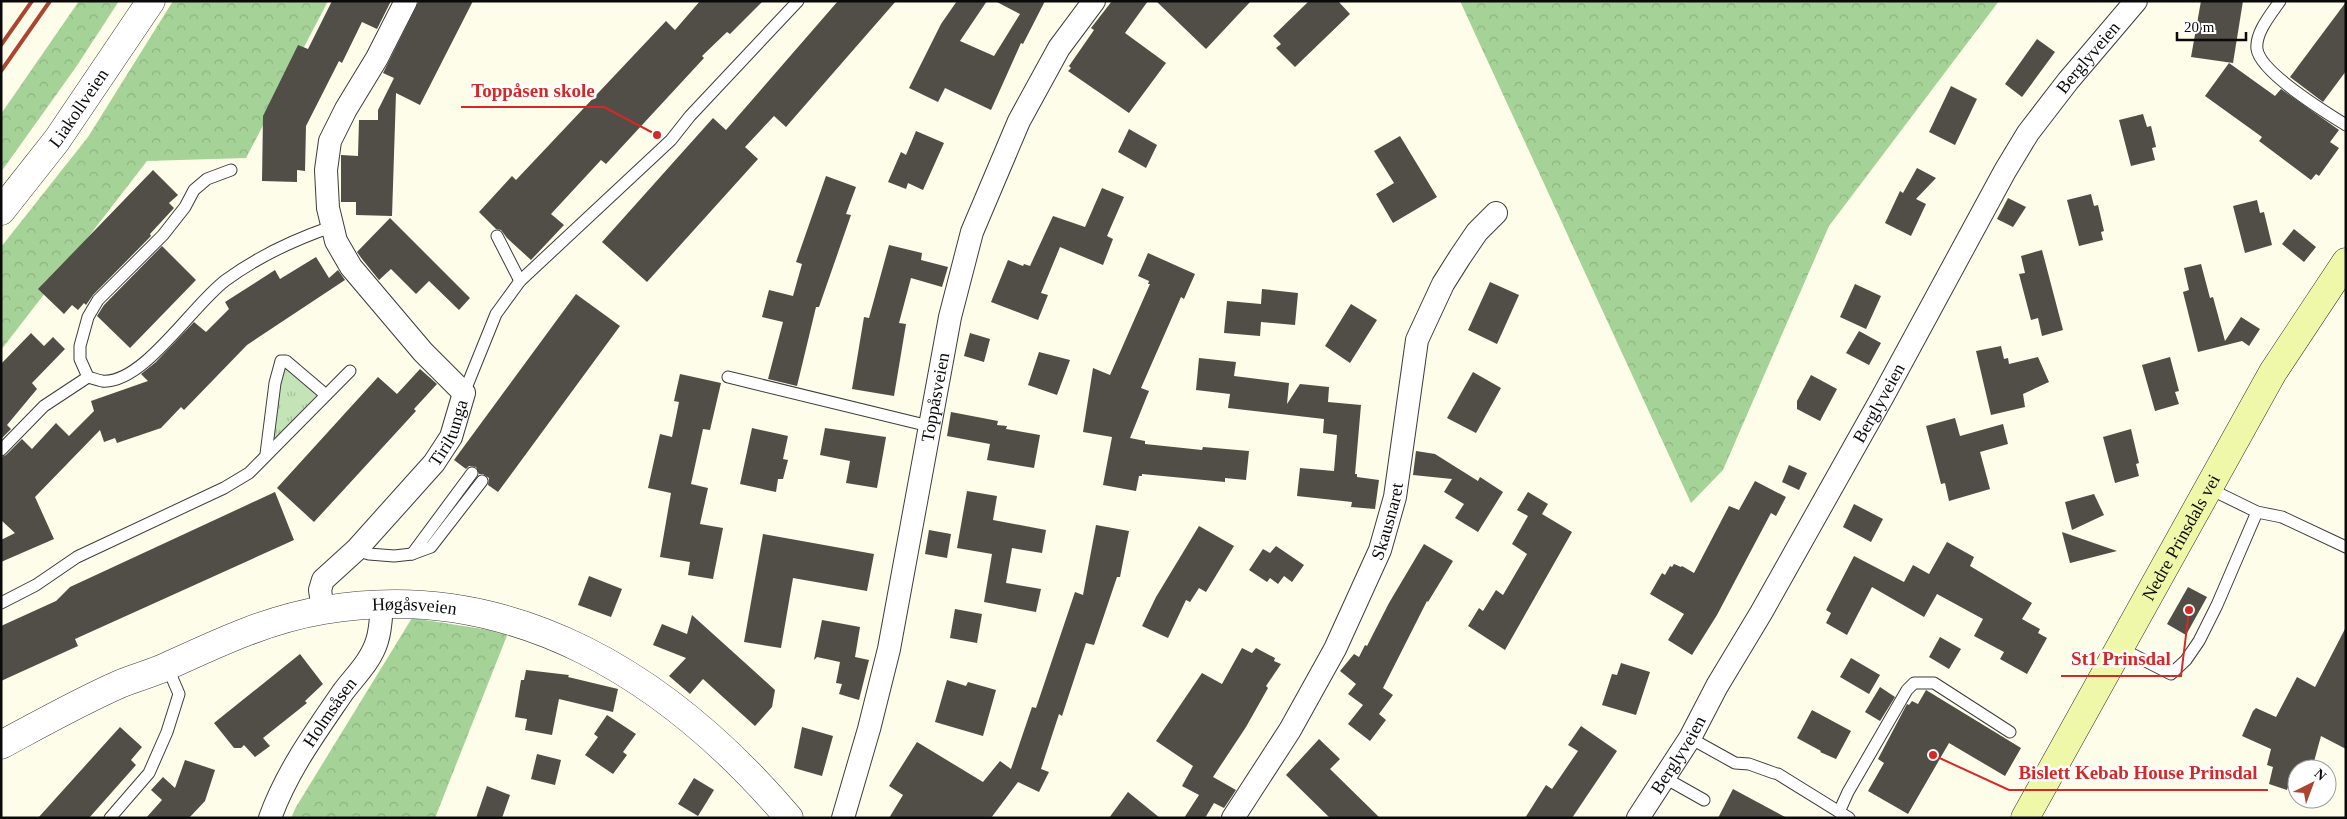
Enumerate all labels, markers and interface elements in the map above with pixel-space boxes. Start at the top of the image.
scale bar [2177,10,2246,42]
street label: Berglyveien [2052,18,2124,97]
text: 20 m [2184,19,2215,35]
street label: Liakollveien [45,65,112,152]
callout: Toppåsen skole [461,73,604,107]
text: Toppåsen skole [471,80,595,101]
street label: Toppåsveien [917,351,953,444]
street label: Berglyveien [1849,360,1909,446]
street label: Tiriltunga [425,397,472,470]
street label: Nedre Prinsdals vei [2138,471,2224,604]
street label: Skausnaret [1367,482,1407,563]
street label: Høgåsveien [372,594,458,619]
callout: St1 Prinsdal [2061,642,2181,676]
text: St1 Prinsdal [2071,648,2171,669]
street label: Holmsåsen [299,673,361,751]
street label: Berglyveien [1647,713,1710,797]
callout: Bislett Kebab House Prinsdal [2009,756,2268,790]
north arrow [2287,759,2337,809]
text: Bislett Kebab House Prinsdal [2018,762,2258,783]
text: N [2312,766,2329,784]

